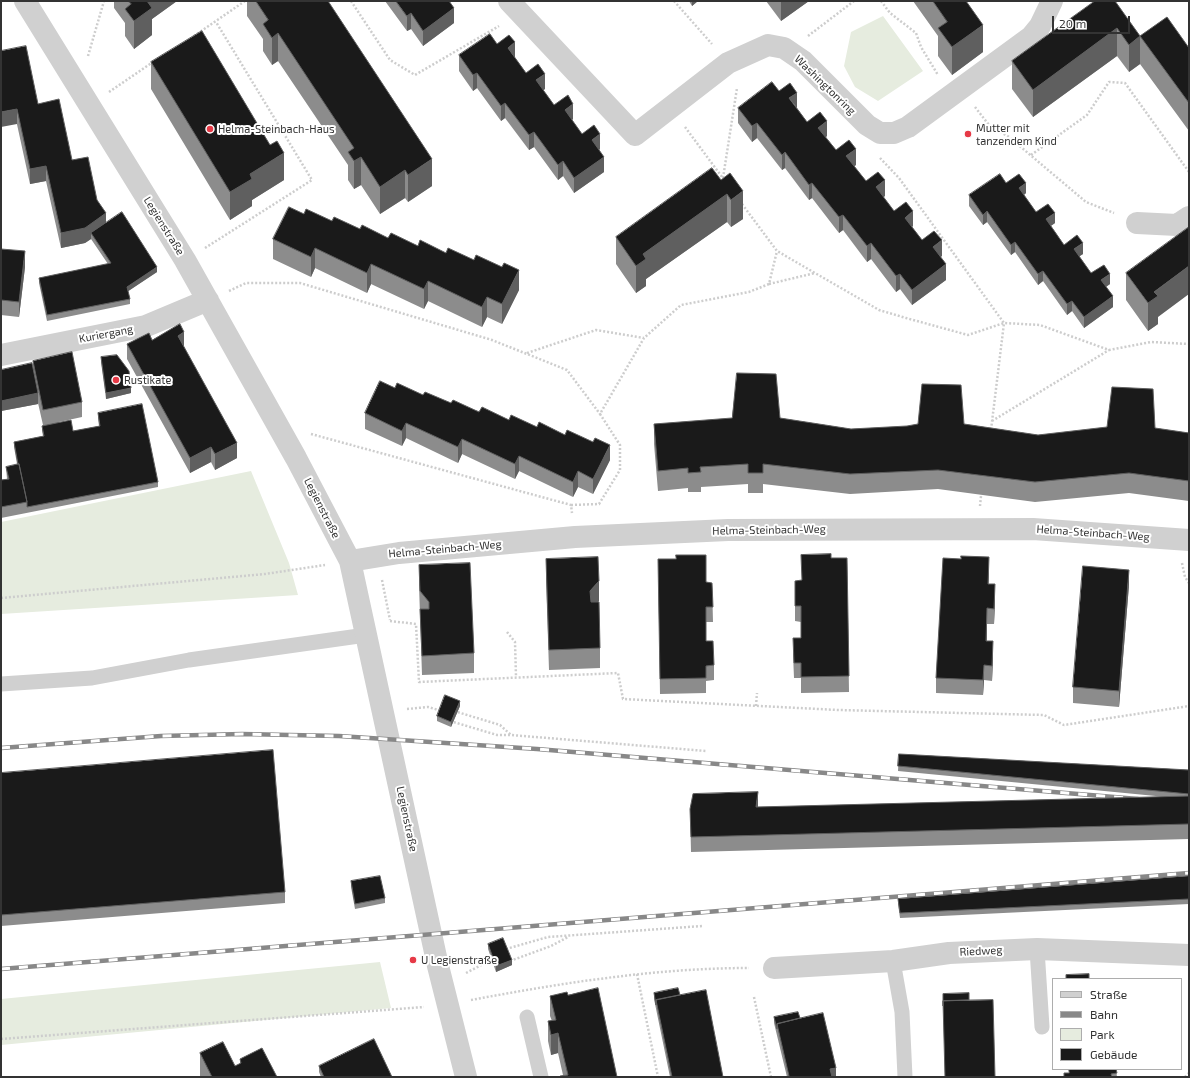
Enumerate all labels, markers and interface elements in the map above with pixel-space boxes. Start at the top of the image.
scale bar [1054,8,1132,34]
text: 20 m [1059,16,1086,30]
street label: Washingtonring [792,52,858,118]
place label: Mutter mit tanzendem Kind [976,121,1057,147]
place label: Helma-Steinbach-Haus [218,122,335,136]
marker: Helma-Steinbach-Haus [205,124,215,134]
marker: Mutter mit tanzendem Kind [963,129,973,139]
street label: Legienstraße [141,194,187,258]
street label: Kuriergang [78,322,134,346]
place label: Rustikate [124,373,171,387]
marker: Rustikate [111,375,121,385]
street label: Legienstraße [301,475,343,541]
street label: Helma-Steinbach-Weg [712,522,826,538]
street label: Helma-Steinbach-Weg [1036,522,1150,544]
street label: Helma-Steinbach-Weg [388,537,502,561]
street label: Legienstraße [394,785,420,853]
street label: Riedweg [959,943,1003,959]
place label: U Legienstraße [421,953,497,967]
marker: U Legienstraße [408,955,418,965]
legend [1052,978,1182,1070]
text: Straße [1090,987,1127,1001]
text: Bahn [1090,1007,1118,1021]
text: Park [1090,1027,1115,1041]
text: Gebäude [1090,1047,1138,1061]

